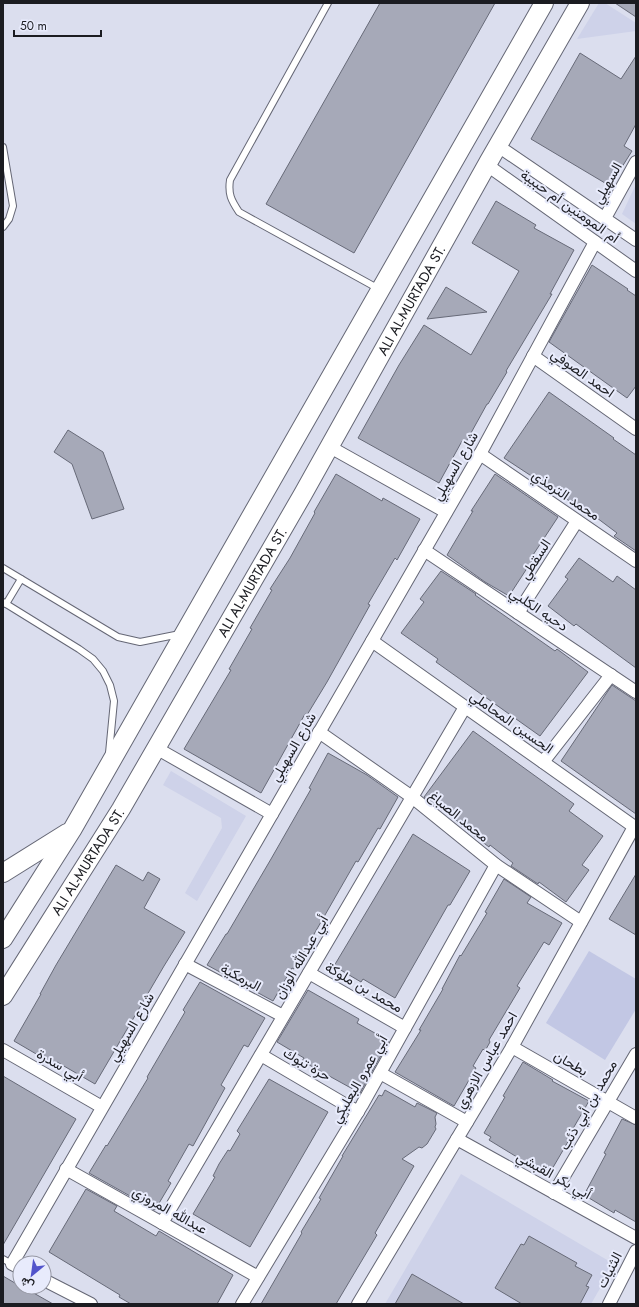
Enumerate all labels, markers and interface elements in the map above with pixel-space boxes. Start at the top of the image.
scale bar [14,12,101,38]
text: 50 m [20,17,47,35]
street label: السهيلي [587,159,628,208]
street label: أم المومنين أم حبيبة [517,164,623,248]
street label: ALI AL-MURTADA ST. [372,241,450,359]
street label: احمد الصوفي [546,344,619,404]
street label: شارع السهيلي [427,428,485,505]
street label: محمد الترمذي [527,465,604,527]
street label: ALI AL-MURTADA ST. [212,524,292,641]
street label: السقطي [514,535,557,584]
street label: دحيه الكلبي [505,582,572,638]
street label: الحسين المحاملي [465,686,558,760]
street label: شارع السهيلي [265,709,323,786]
street label: محمد الصباغ [424,785,493,847]
street label: ALI AL-MURTADA ST. [46,804,129,919]
street label: أبي عبدالله الوزان [269,912,335,1003]
street label: محمد بن ملوكة [321,957,407,1017]
street label: البرمكية [217,958,265,996]
street label: شارع السهيلي [103,989,161,1066]
street label: احمد عباس الازهري [450,1008,524,1113]
street label: أبي عمرو البعلبكي [326,1031,394,1128]
street label: حرة تبوك [279,1042,335,1086]
street label: أبي سدرة [32,1044,87,1088]
street label: بطحان [550,1045,592,1081]
street label: محمد بن أبي ذئب [554,1056,624,1155]
street label: أبي بكر القبشي [512,1146,595,1206]
street label: عبدالله المروزي [128,1181,211,1241]
street label: الثنيات [591,1248,627,1292]
north arrow [12,1255,52,1295]
text: ش [17,1274,37,1294]

